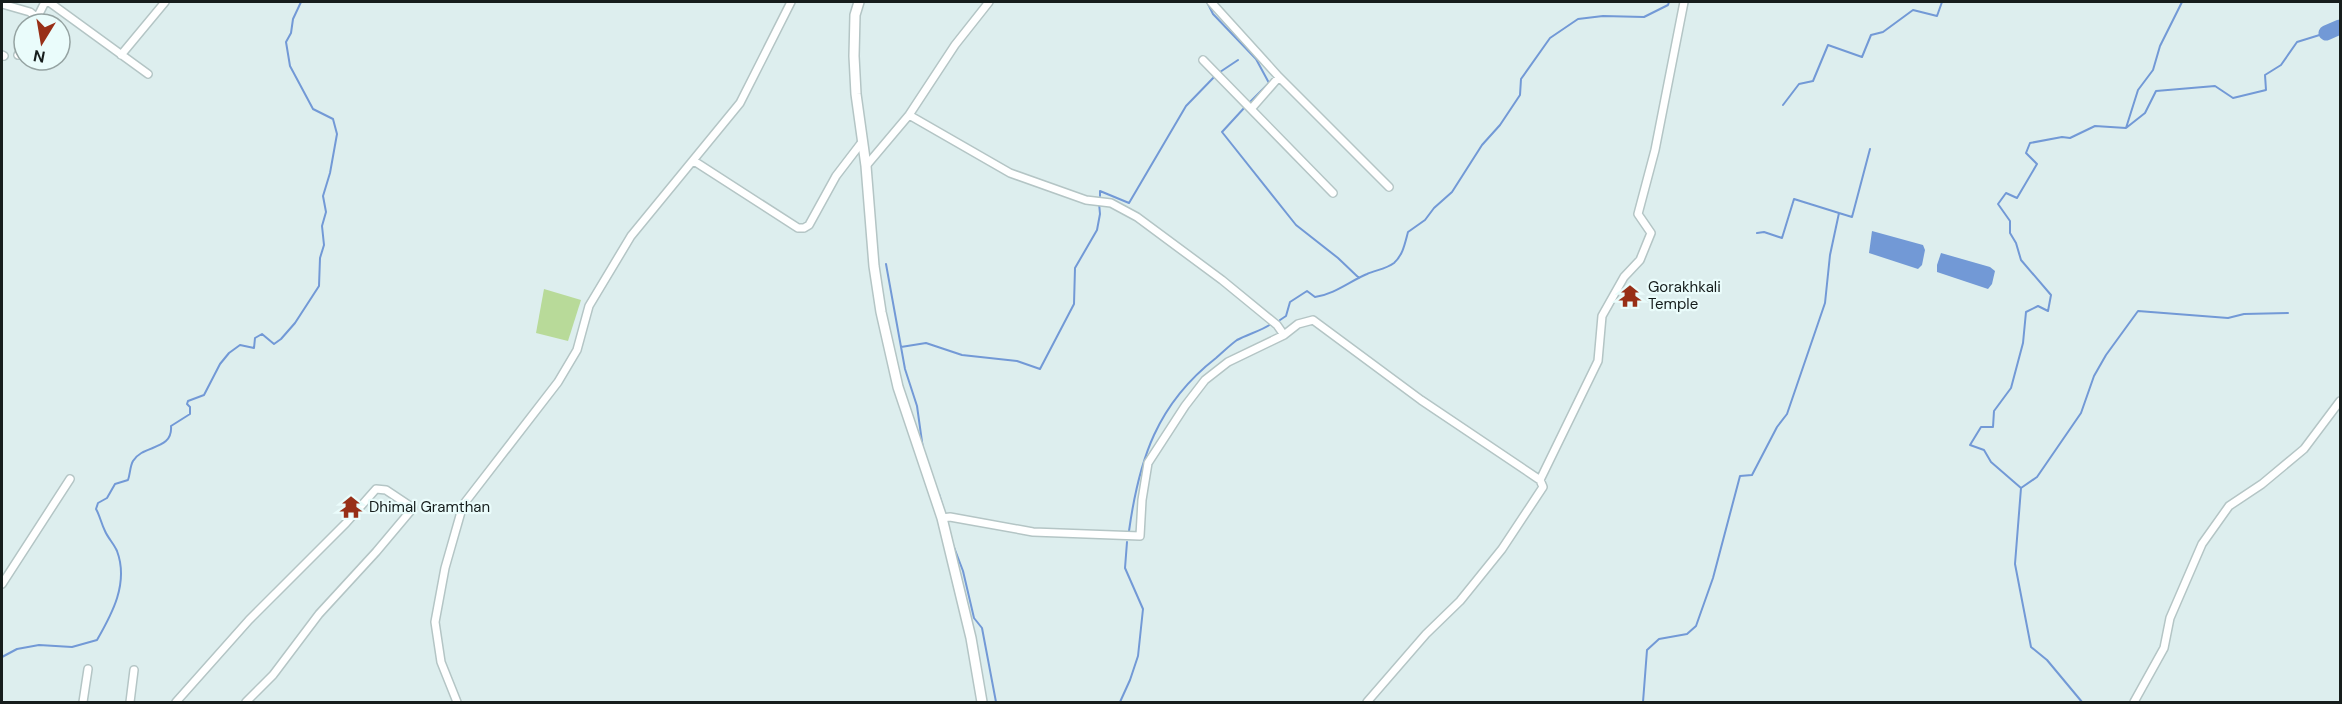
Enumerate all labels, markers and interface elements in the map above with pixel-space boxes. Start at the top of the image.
north arrow [12,12,72,72]
text: N [32,45,47,68]
place label: Gorakhkali Temple [1648,277,1721,314]
temple icon: Gorakhkali Temple [1617,283,1643,309]
temple icon: Dhimal Gramthan [338,494,364,520]
place label: Dhimal Gramthan [369,497,490,517]

